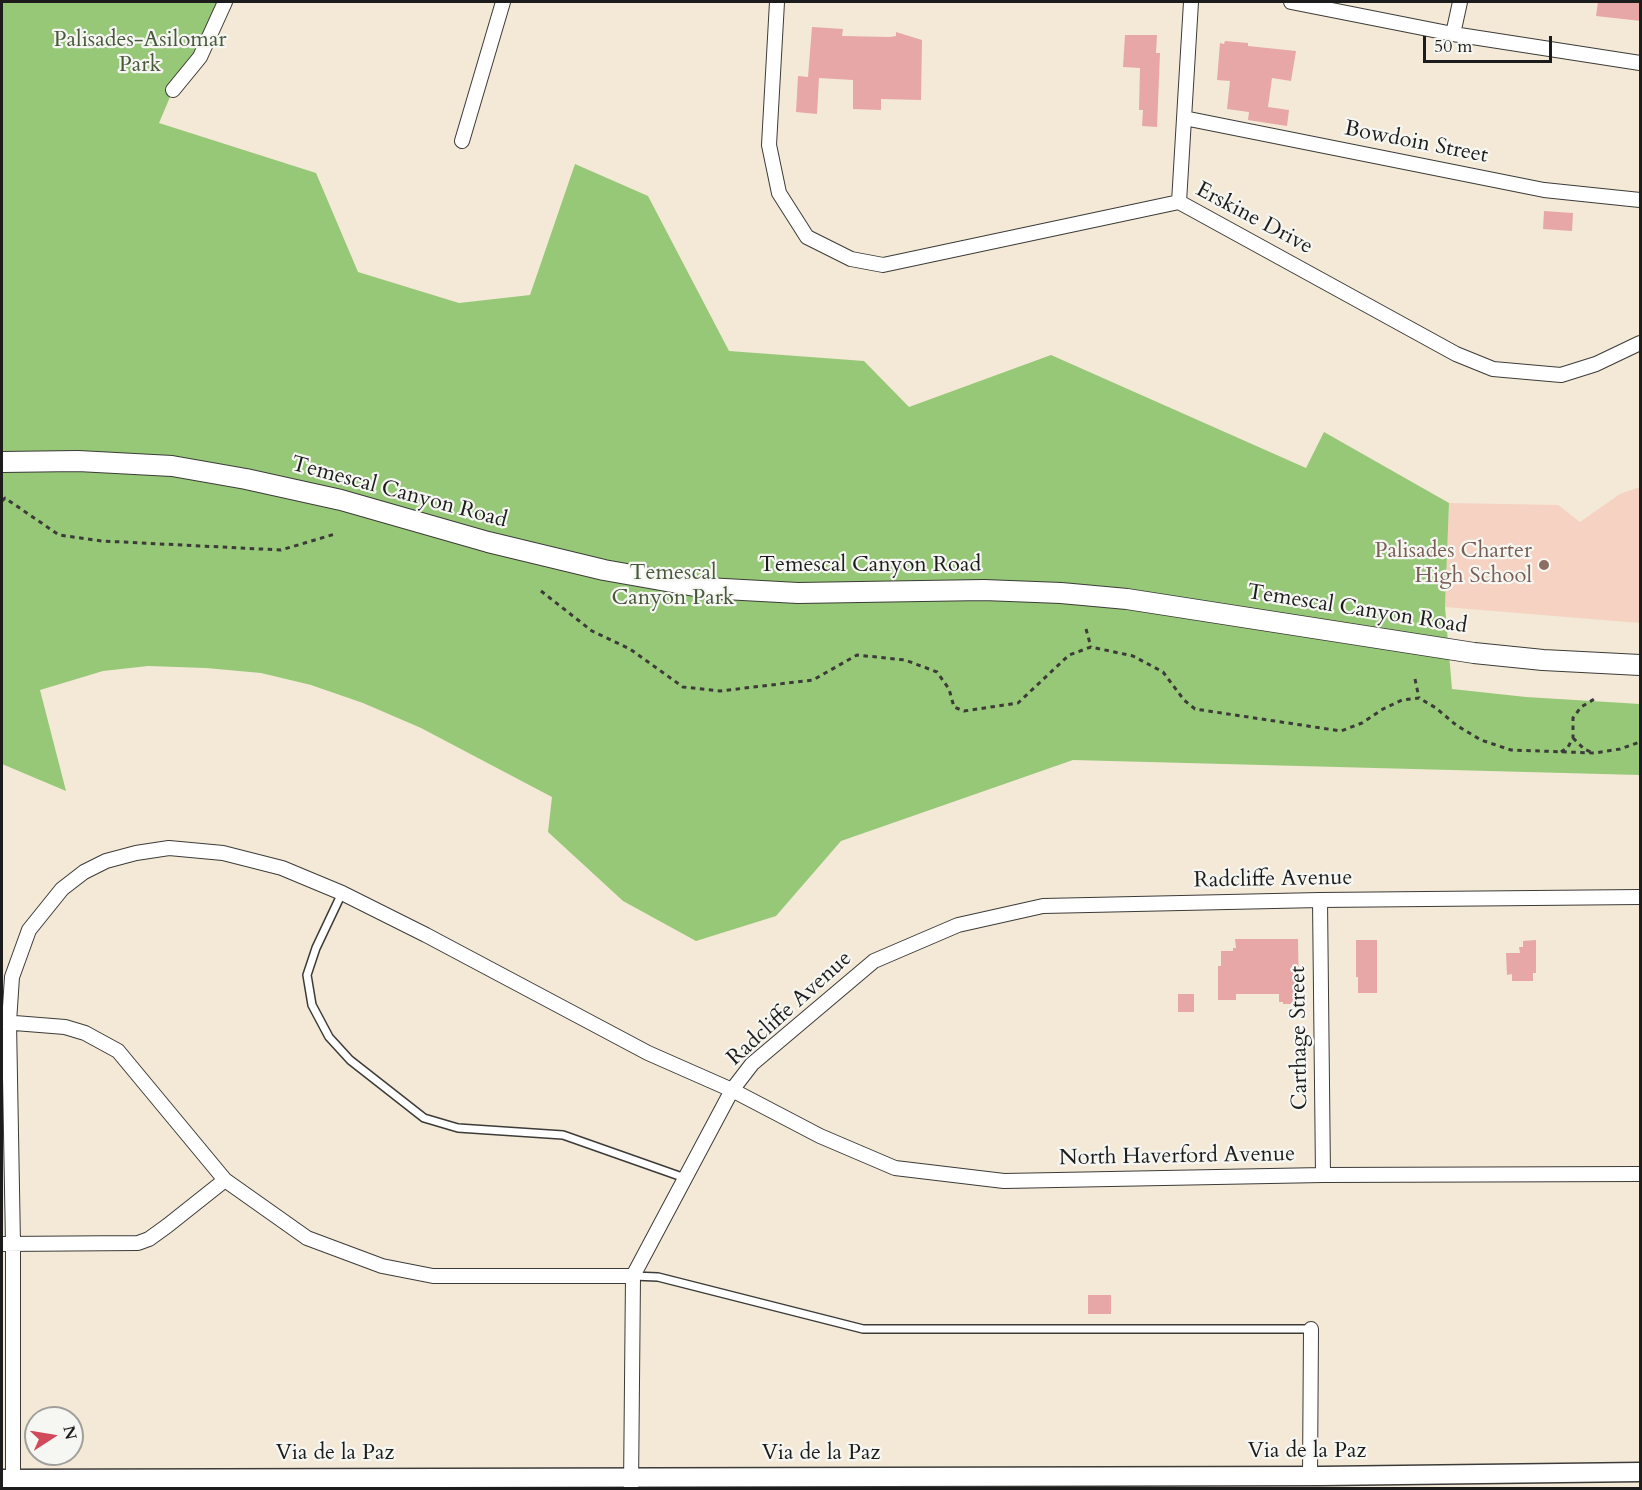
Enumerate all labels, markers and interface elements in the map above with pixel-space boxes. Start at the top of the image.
scale bar [1426,24,1555,62]
park label: Palisades-Asilomar Park [54,28,226,80]
text: 50 m [1434,34,1473,59]
street label: Bowdoin Street [1342,116,1490,170]
street label: Erskine Drive [1191,177,1317,261]
street label: Temescal Canyon Road [288,451,510,535]
place label: Palisades Charter High School [1374,539,1532,590]
street label: Temescal Canyon Road [759,553,981,579]
marker: Palisades Charter High School [1537,558,1551,572]
park label: Temescal Canyon Park [611,561,735,612]
street label: Temescal Canyon Road [1245,580,1469,640]
street label: Radcliffe Avenue [1193,865,1353,895]
street label: Radcliffe Avenue [722,946,858,1072]
street label: Carthage Street [1286,966,1314,1110]
street label: North Haverford Avenue [1059,1142,1295,1172]
north arrow [24,1406,84,1466]
text: N [57,1424,82,1442]
street label: Via de la Paz [1248,1439,1366,1465]
street label: Via de la Paz [276,1441,394,1467]
street label: Via de la Paz [762,1441,880,1467]

